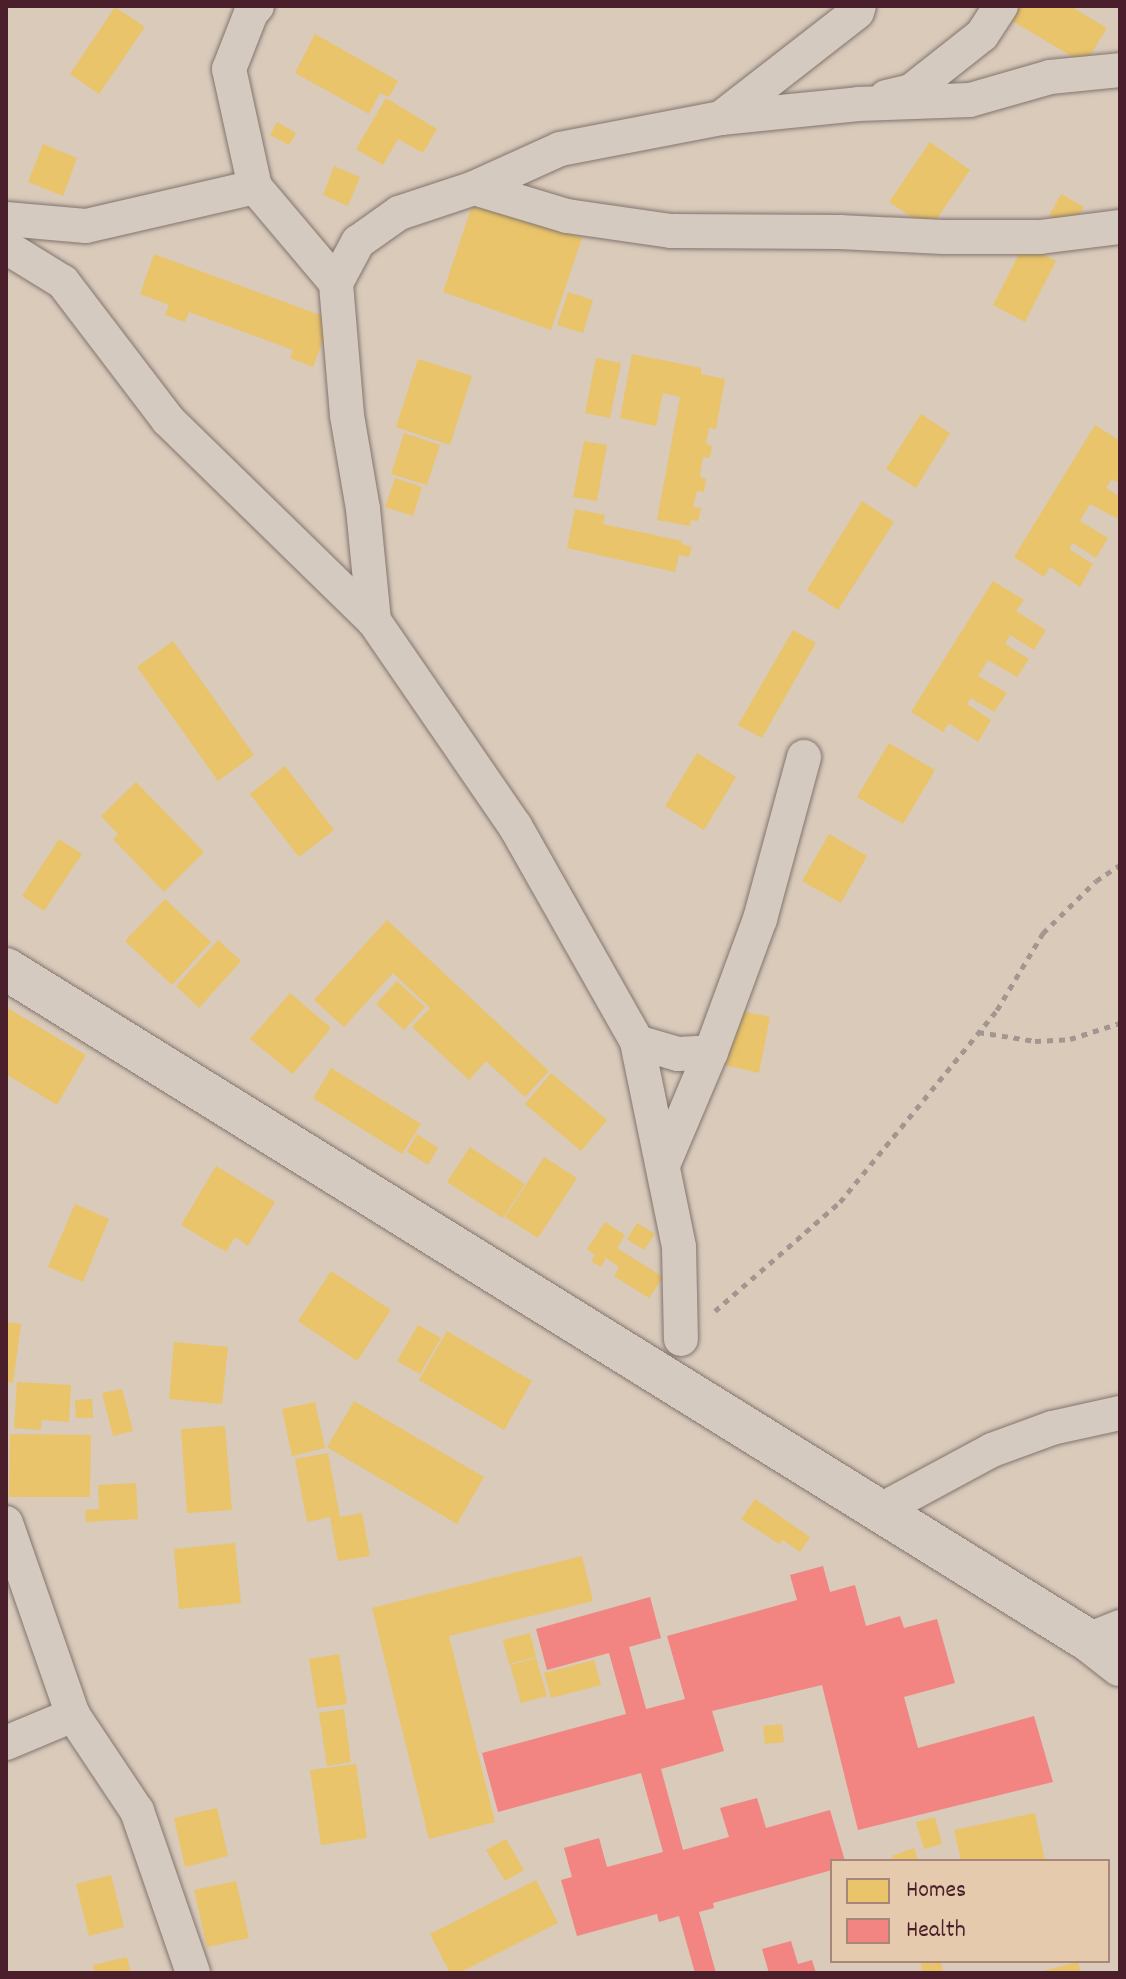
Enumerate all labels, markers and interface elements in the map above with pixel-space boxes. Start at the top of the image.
legend [830,1859,1110,1963]
text: Homes [906,1874,966,1908]
text: Health [906,1914,966,1948]

